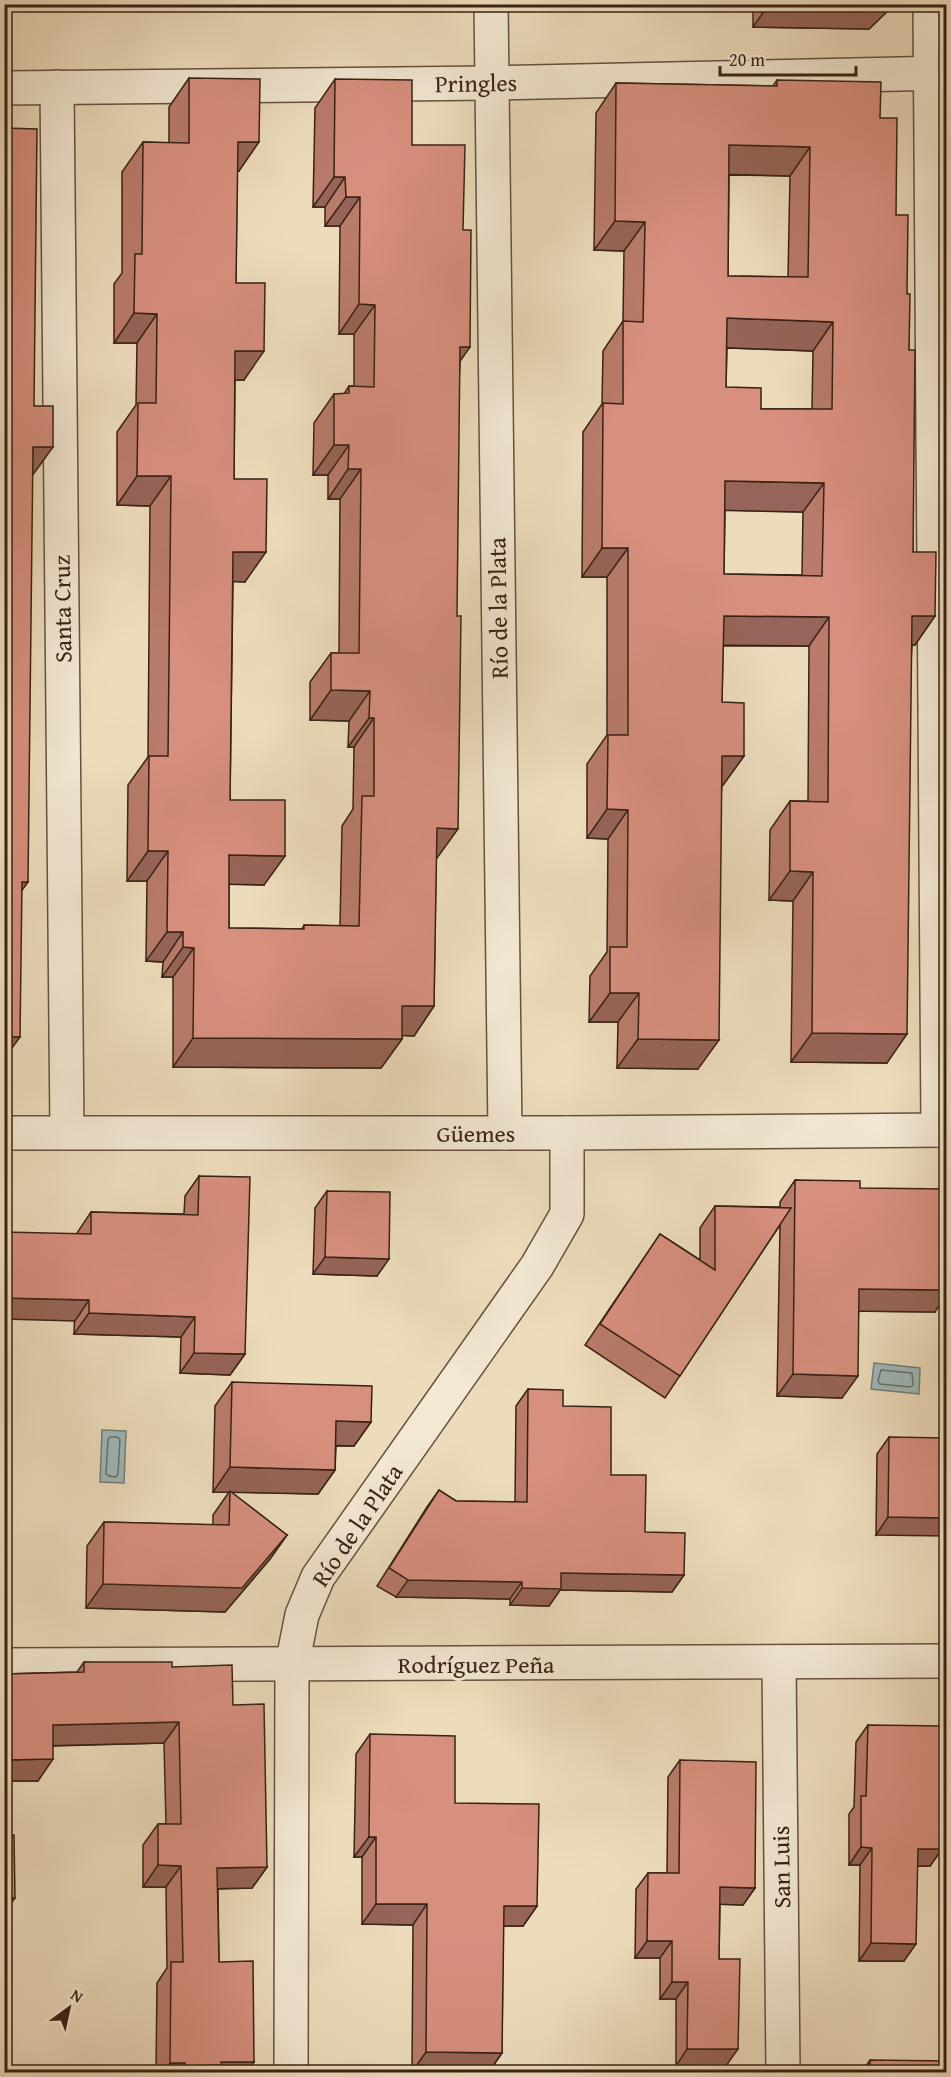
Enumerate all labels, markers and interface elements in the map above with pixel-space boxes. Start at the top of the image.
scale bar [720,39,856,77]
text: 20 m [729,46,765,73]
street label: Pringles [434,65,518,101]
street label: Río de la Plata [479,536,517,679]
street label: Santa Cruz [44,555,80,663]
street label: Güemes [437,1116,515,1151]
street label: Río de la Plata [303,1456,411,1593]
street label: Rodríguez Peña [398,1647,555,1682]
street label: San Luis [763,1825,799,1909]
north arrow [39,1978,99,2038]
text: N [66,1982,88,2009]

